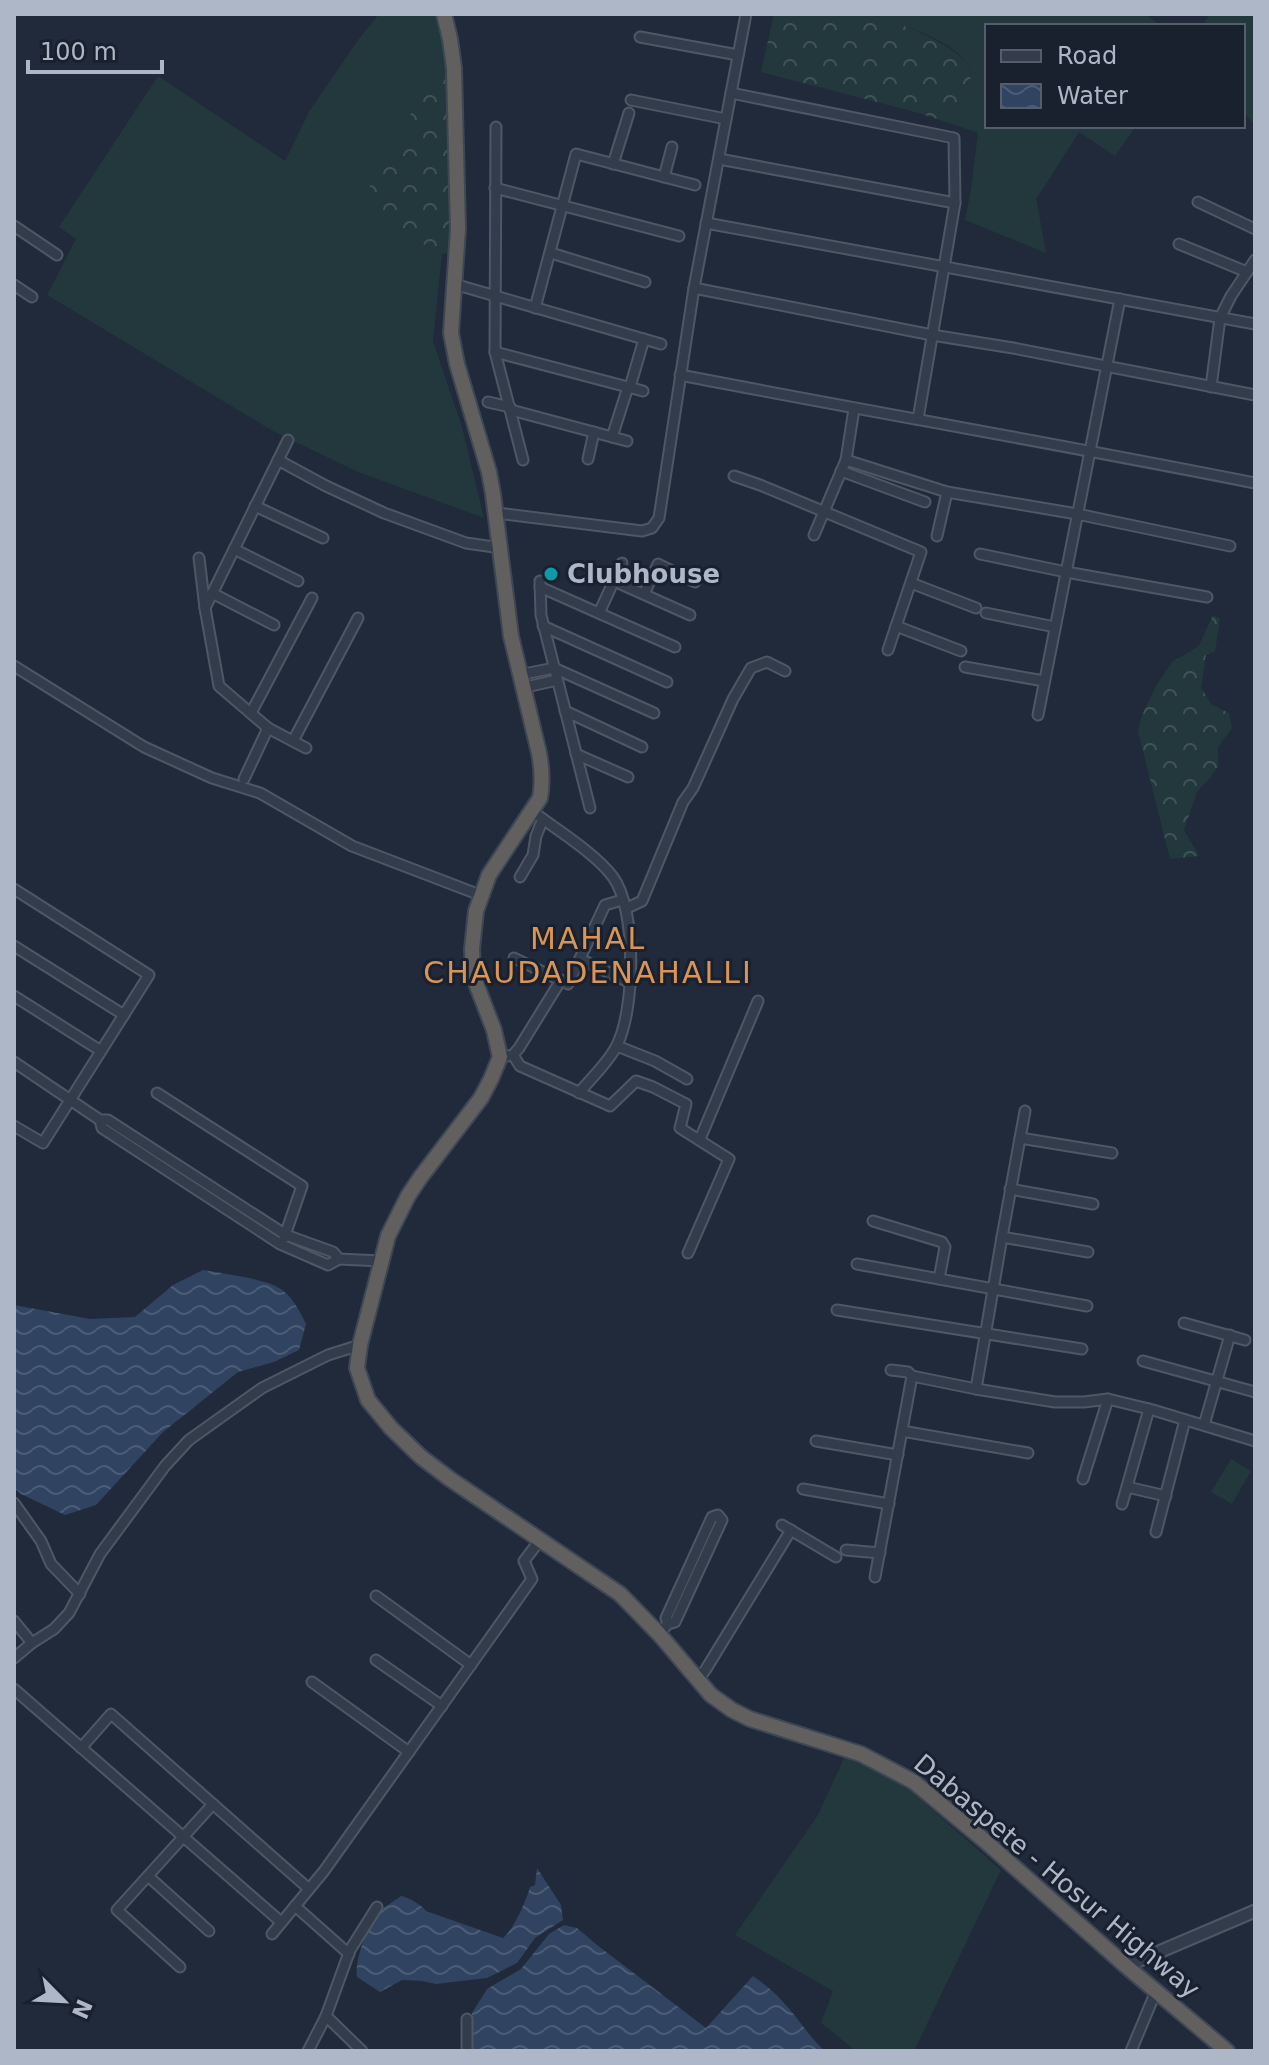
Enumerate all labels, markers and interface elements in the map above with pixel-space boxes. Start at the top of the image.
scale bar [28,24,162,74]
legend [985,24,1245,128]
text: 100 m [40,38,117,66]
text: Road [1057,42,1117,70]
text: Water [1057,82,1128,110]
place label: Clubhouse [567,559,720,589]
marker: Clubhouse [542,565,560,583]
district label: MAHAL CHAUDADENAHALLI [423,921,753,990]
street label: Dabaspete - Hosur Highway [908,1748,1206,2004]
north arrow [24,1961,104,2041]
text: N [67,1995,97,2022]

